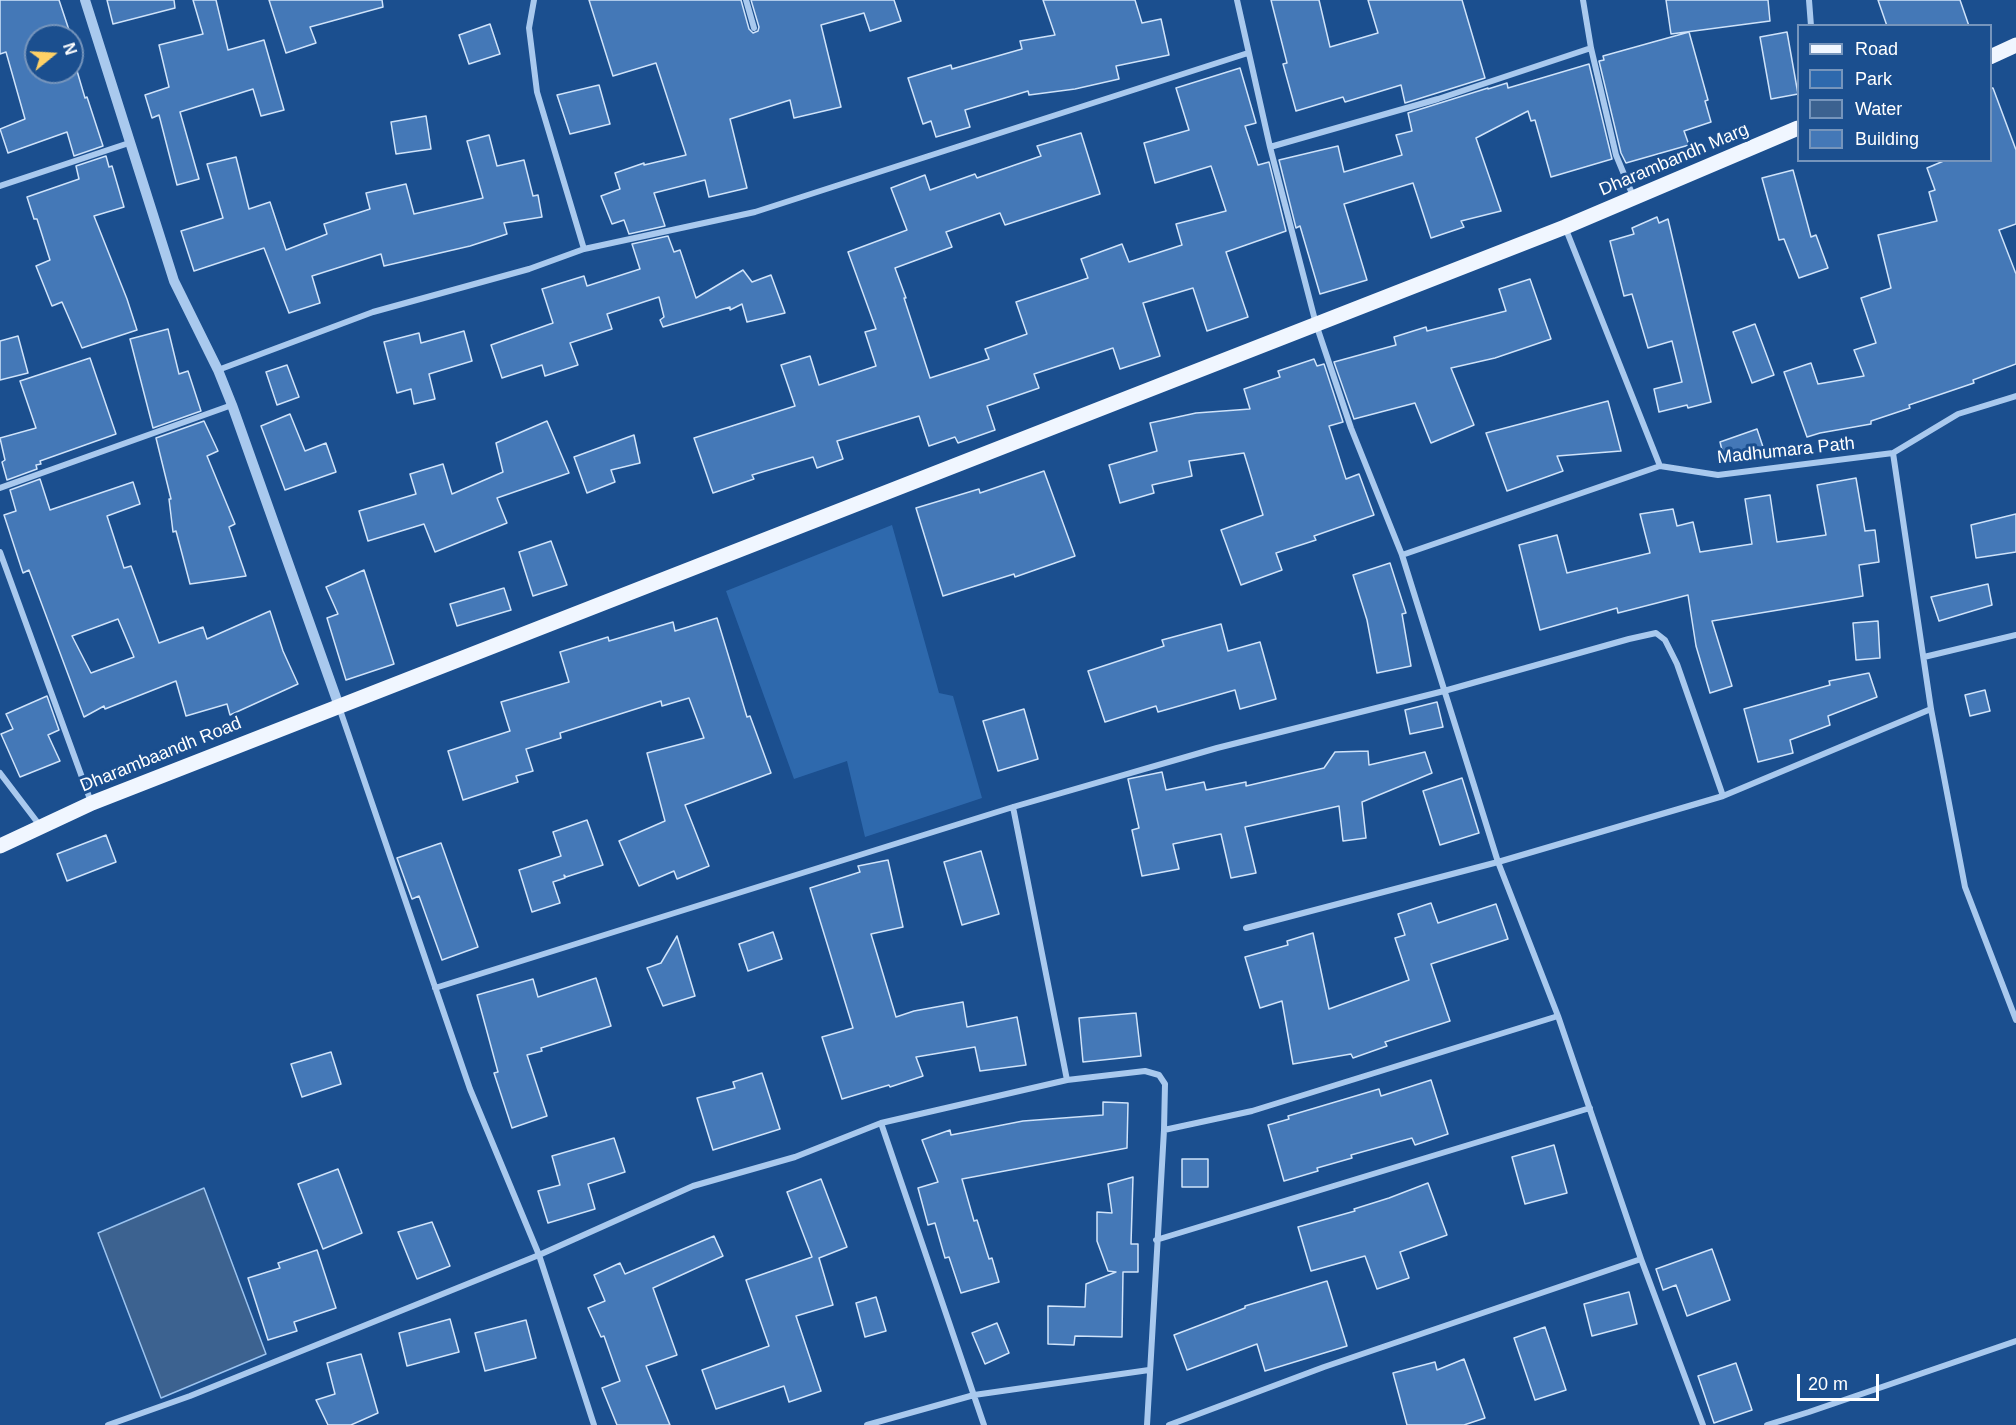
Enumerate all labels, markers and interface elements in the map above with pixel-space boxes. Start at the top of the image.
north arrow [24,24,84,84]
legend [1797,24,1992,162]
text: Road [1855,39,1898,59]
text: N [60,41,80,57]
text: Park [1855,69,1892,89]
text: Water [1855,99,1902,119]
street label: Dharambandh Marg [1596,119,1752,201]
text: Building [1855,129,1919,149]
street label: Madhumara Path [1716,433,1856,469]
street label: Dharambaandh Road [77,713,245,797]
scale bar [1800,1362,1882,1400]
text: 20 m [1808,1374,1848,1394]

